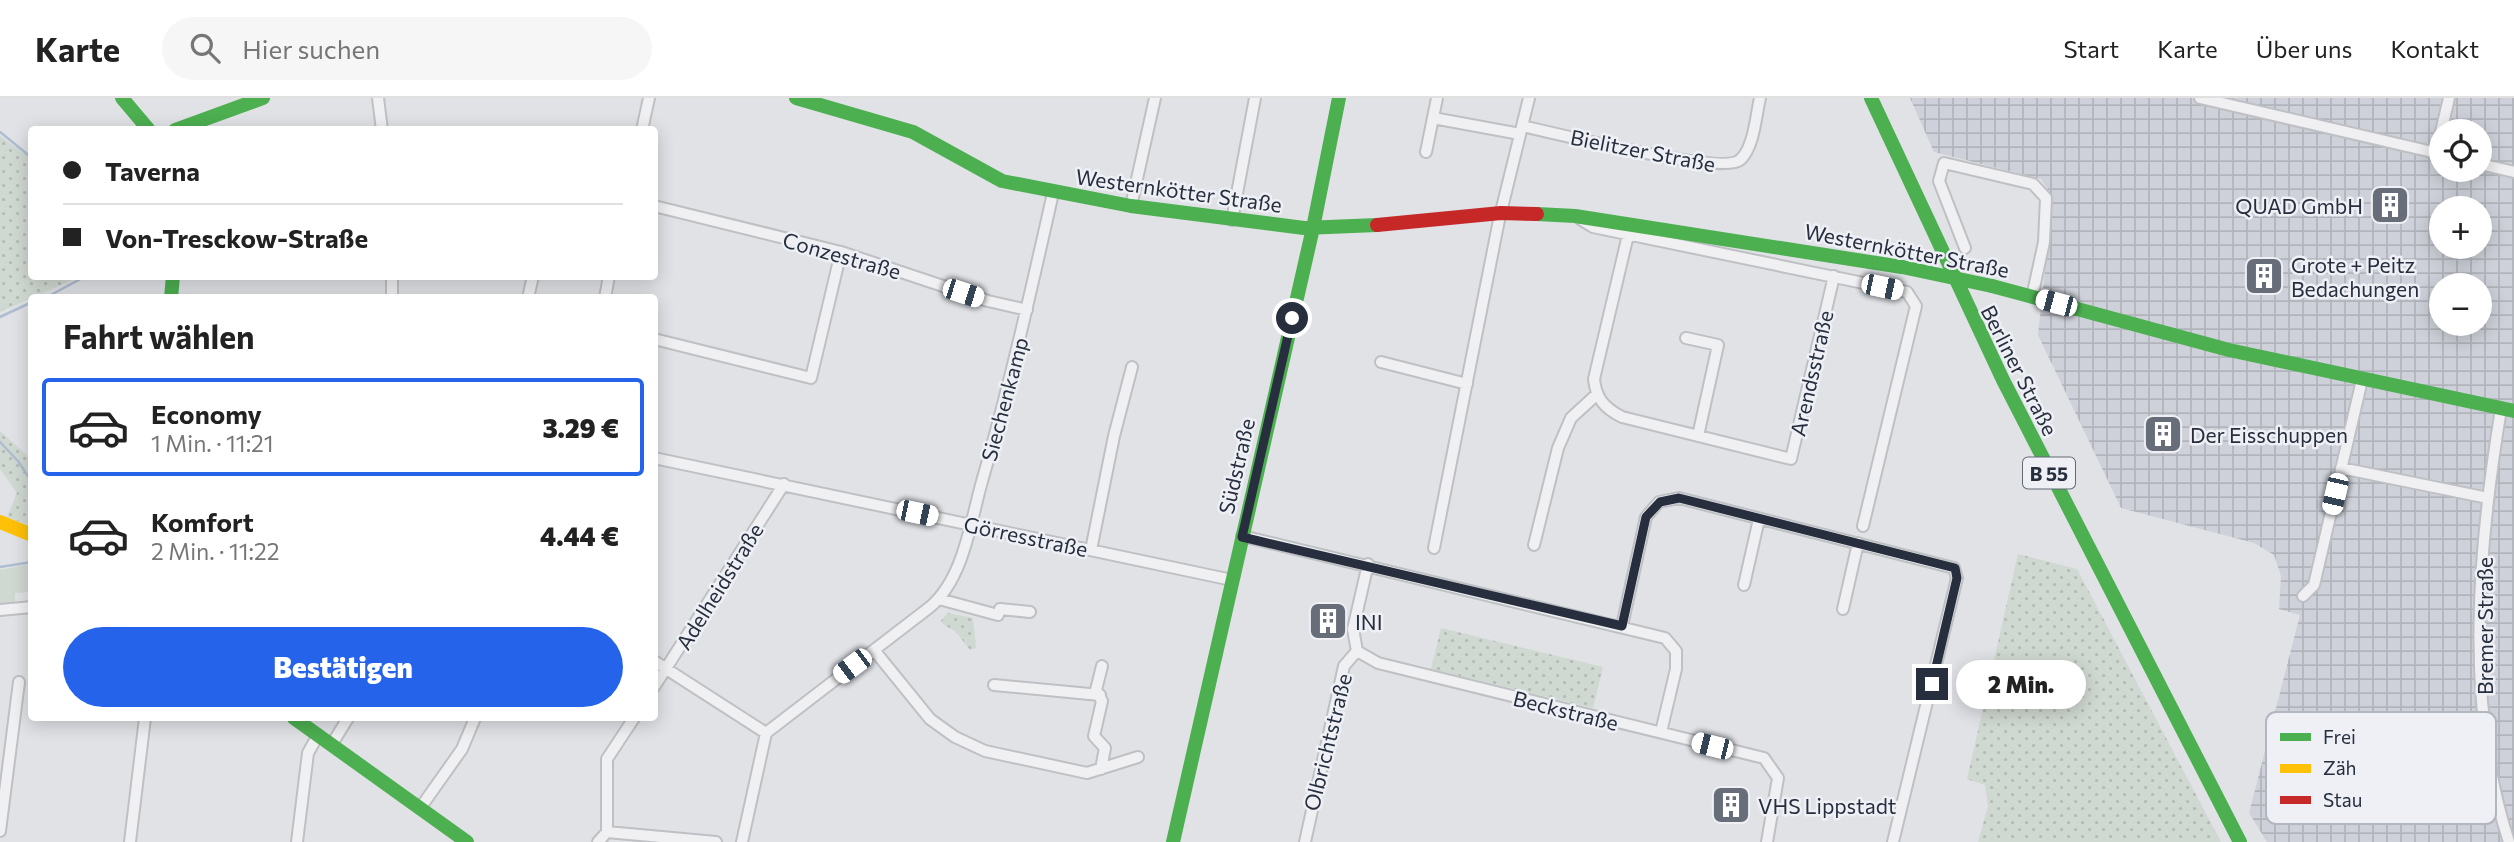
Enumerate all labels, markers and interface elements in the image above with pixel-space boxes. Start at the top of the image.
search box [162,17,652,80]
text: Karte [35,28,120,69]
icon: search [186,29,224,67]
text: Hier suchen [242,33,380,64]
text: Start [2064,34,2119,63]
text: Karte [2157,34,2218,63]
text: Über uns [2256,34,2352,63]
text: Kontakt [2390,34,2479,63]
map controls [2429,119,2492,336]
button: locate [2429,119,2492,182]
street label: Bielitzer Straße [1568,124,1718,176]
text: Taverna [105,155,200,186]
street label: Westernkötter Straße [1074,163,1284,217]
building icon: QUAD GmbH [2369,184,2411,226]
place label: QUAD GmbH [2235,193,2363,218]
button: + [2429,196,2492,259]
street label: Westernkötter Straße [1803,218,2011,282]
text: Von-Tresckow-Straße [105,222,368,253]
street label: Conzestraße [780,226,904,284]
place label: Grote + Peitz Bedachungen [2291,252,2419,301]
building icon: Grote + Peitz Bedachungen [2243,255,2285,297]
car [1860,272,1905,302]
button: − [2429,273,2492,336]
car [940,277,987,309]
car [2033,287,2080,319]
street label: Berliner Straße [1976,301,2064,439]
route start [1276,302,1308,334]
street label: Arendsstraße [1784,308,1838,438]
text: Fahrt wählen [63,316,255,356]
street label: Siechenkamp [975,334,1033,464]
icon: car [67,396,130,459]
text: Economy [151,398,262,429]
text: 3.29 € [542,412,619,443]
building icon: Der Eisschuppen [2142,413,2184,455]
street label: Südstraße [1213,416,1259,516]
place label: Der Eisschuppen [2190,422,2348,447]
text: 1 Min. · 11:21 [151,429,274,457]
road number: B 55 [2023,458,2075,488]
car [2321,471,2350,517]
car [895,498,940,528]
icon: car [67,504,130,567]
text: Komfort [151,506,254,537]
street label: Görresstraße [962,511,1090,561]
street label: Adelheidstraße [670,518,768,654]
text: 4.44 € [540,520,619,551]
text: 2 Min. · 11:22 [151,537,280,565]
street label: Bremer Straße [2472,557,2497,695]
building icon: INI [1307,600,1349,642]
place label: INI [1355,609,1383,634]
button: Bestätigen [63,627,623,707]
car [829,645,876,687]
callout: 2 Min. [1956,660,2086,708]
route end [1916,668,1948,700]
text: 2 Min. [1988,670,2054,698]
street label: Olbrichtstraße [1298,671,1356,813]
street label: Beckstraße [1511,685,1621,735]
legend [2266,712,2496,824]
text: Frei [2323,725,2356,748]
car [1690,731,1735,761]
text: Zäh [2323,756,2357,779]
building icon: VHS Lippstadt [1710,784,1752,826]
text: Stau [2323,788,2362,811]
place label: VHS Lippstadt [1758,793,1896,818]

